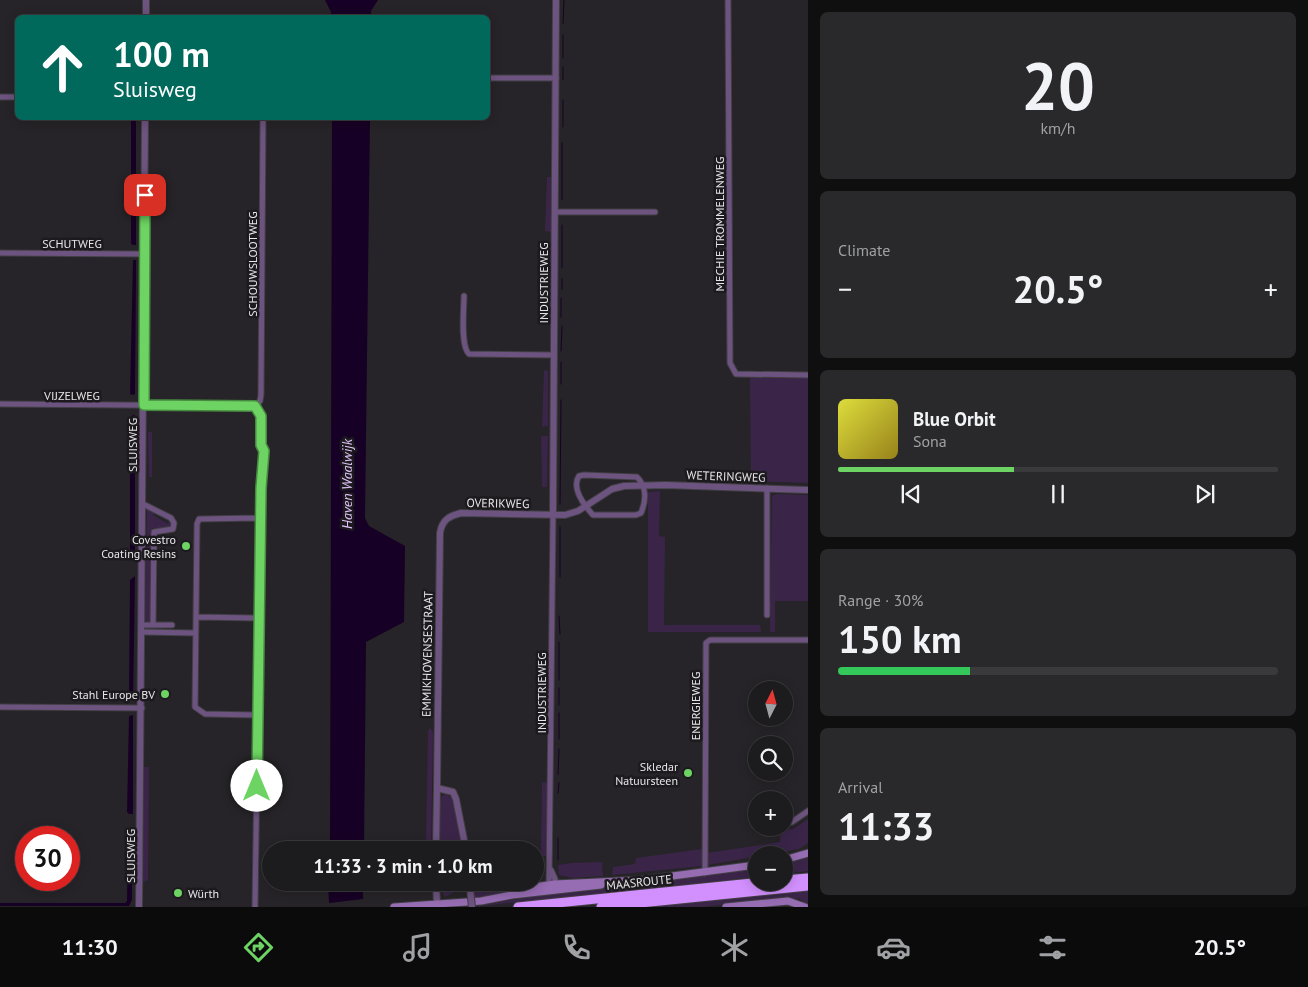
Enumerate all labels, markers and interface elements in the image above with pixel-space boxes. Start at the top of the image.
text: 100 m [113,31,210,77]
icon: ahead [30,35,95,100]
text: 20 [1021,43,1095,127]
text: Sluisweg [113,75,197,103]
text: km/h [1040,118,1076,138]
street label: MECHIE TROMMELENWEG [712,157,727,291]
pin [124,174,166,216]
icon: arrive [131,181,159,209]
street label: SCHOUWSLOOTWEG [245,211,260,317]
street label: SCHUTWEG [42,236,102,251]
text: Climate [838,240,890,260]
street label: INDUSTRIEWEG [536,242,551,324]
text: 20.5° [1013,264,1103,313]
text: − [838,270,852,307]
text: + [1264,270,1278,307]
street label: VIJZELWEG [43,388,100,403]
text: Blue Orbit [913,407,996,431]
street label: SLUISWEG [125,418,140,472]
text: Sona [913,431,947,451]
water label: Haven Waalwijk [338,438,356,529]
street label: WETERINGWEG [686,467,766,485]
icon: previous [897,480,925,508]
icon: pause [1044,480,1072,508]
icon: next [1191,480,1219,508]
street label: OVERIKWEG [466,495,530,511]
place label: Covestro Coating Resins [101,532,176,561]
marker: Covestro Coating Resins [180,540,192,552]
text: Range · 30% [838,590,923,610]
street label: EMMIKHOVENSESTRAAT [418,591,436,717]
text: 150 km [838,614,962,663]
street label: INDUSTRIEWEG [534,652,549,734]
street label: ENERGIEWEG [688,672,703,740]
north arrow [748,681,792,726]
map controls [748,681,793,891]
place label: Stahl Europe BV [72,687,155,702]
marker: Stahl Europe BV [159,688,171,700]
button: search [748,736,793,781]
position arrow [230,759,282,811]
place label: Skledar Natuursteen [615,759,678,788]
marker: Skledar Natuursteen [682,767,694,779]
text: Arrival [838,777,883,797]
button: + [748,791,793,836]
text: 11:33 [838,801,934,850]
speed limit sign: 30 [15,826,80,891]
street label: SLUISWEG [123,829,138,883]
button: − [748,846,793,891]
text: 11:33 · 3 min · 1.0 km [313,854,493,878]
street label: MAASROUTE [606,871,672,893]
place label: Würth [188,886,219,901]
marker: Würth [172,887,184,899]
icon: directions [241,930,276,965]
icon: music [400,930,435,965]
icon: phone [559,930,594,965]
icon: climate [717,930,752,965]
icon: car [876,930,911,965]
icon: filters [1035,930,1070,965]
text: 11:30 [62,933,118,961]
text: 20.5° [1194,933,1246,961]

